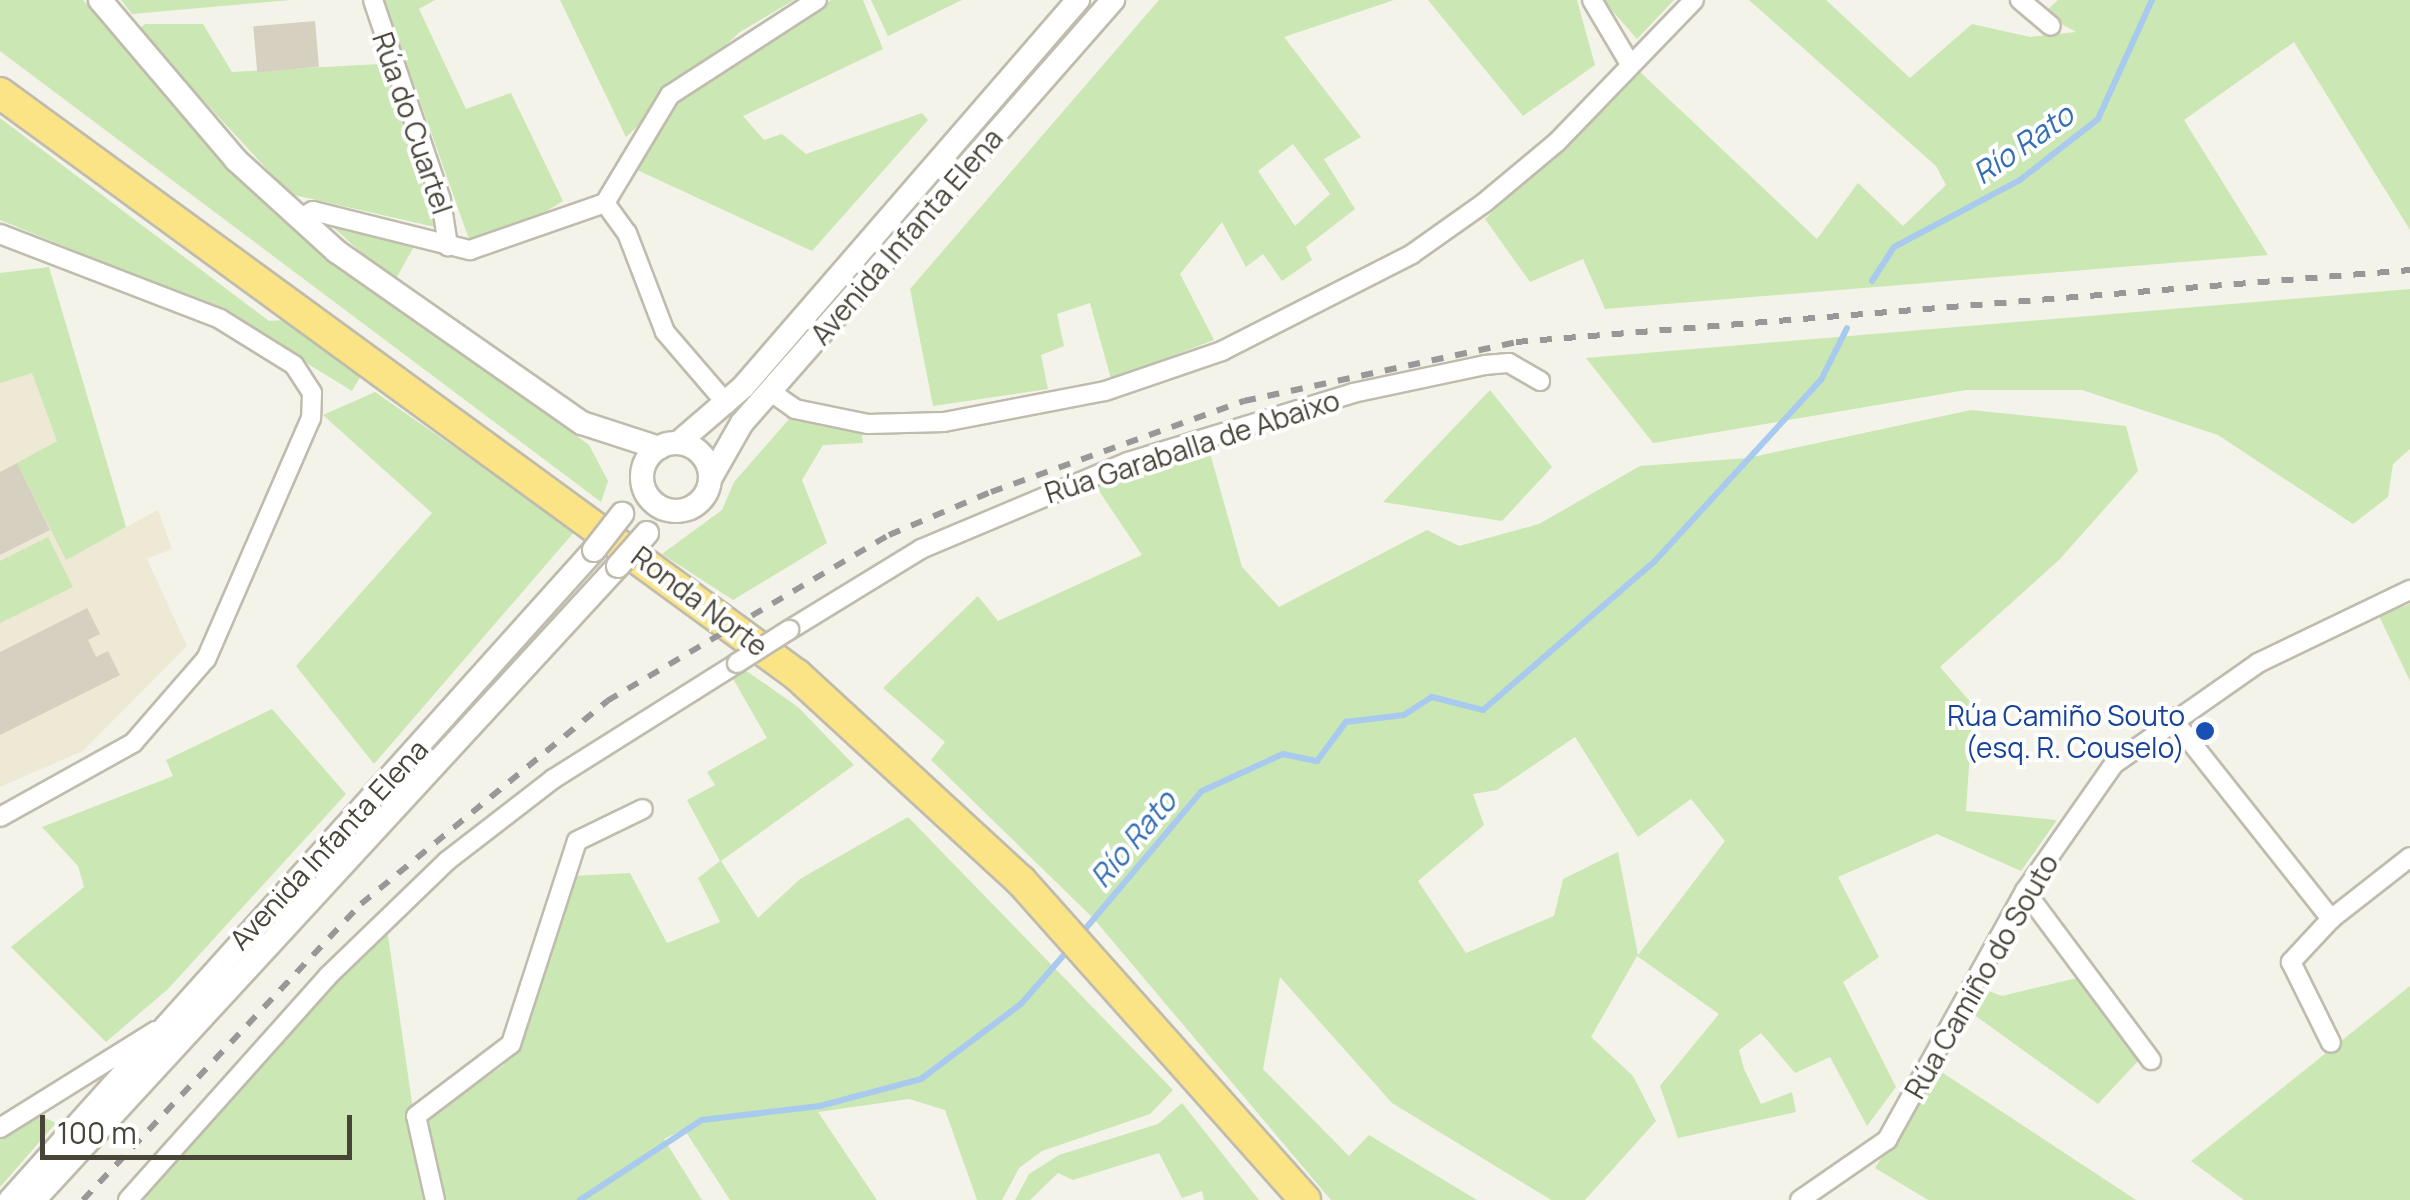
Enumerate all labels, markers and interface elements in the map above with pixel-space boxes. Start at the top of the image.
street label: Rúa do Cuartel [366,28,460,218]
water label: Río Rato [1966,96,2080,192]
street label: Avenida Infanta Elena [803,121,1009,351]
street label: Rúa Garaballa de Abaixo [1040,382,1344,510]
street label: Ronda Norte [625,539,775,663]
place label: Rúa Camiño Souto (esq. R. Couselo) [1947,698,2185,764]
marker: Rúa Camiño Souto (esq. R. Couselo) [2194,720,2216,742]
street label: Avenida Infanta Elena [222,732,434,956]
water label: Río Rato [1082,784,1184,894]
street label: Rúa Camiño do Souto [1897,848,2065,1104]
scale bar [45,1095,358,1157]
text: 100 m [57,1112,137,1153]

